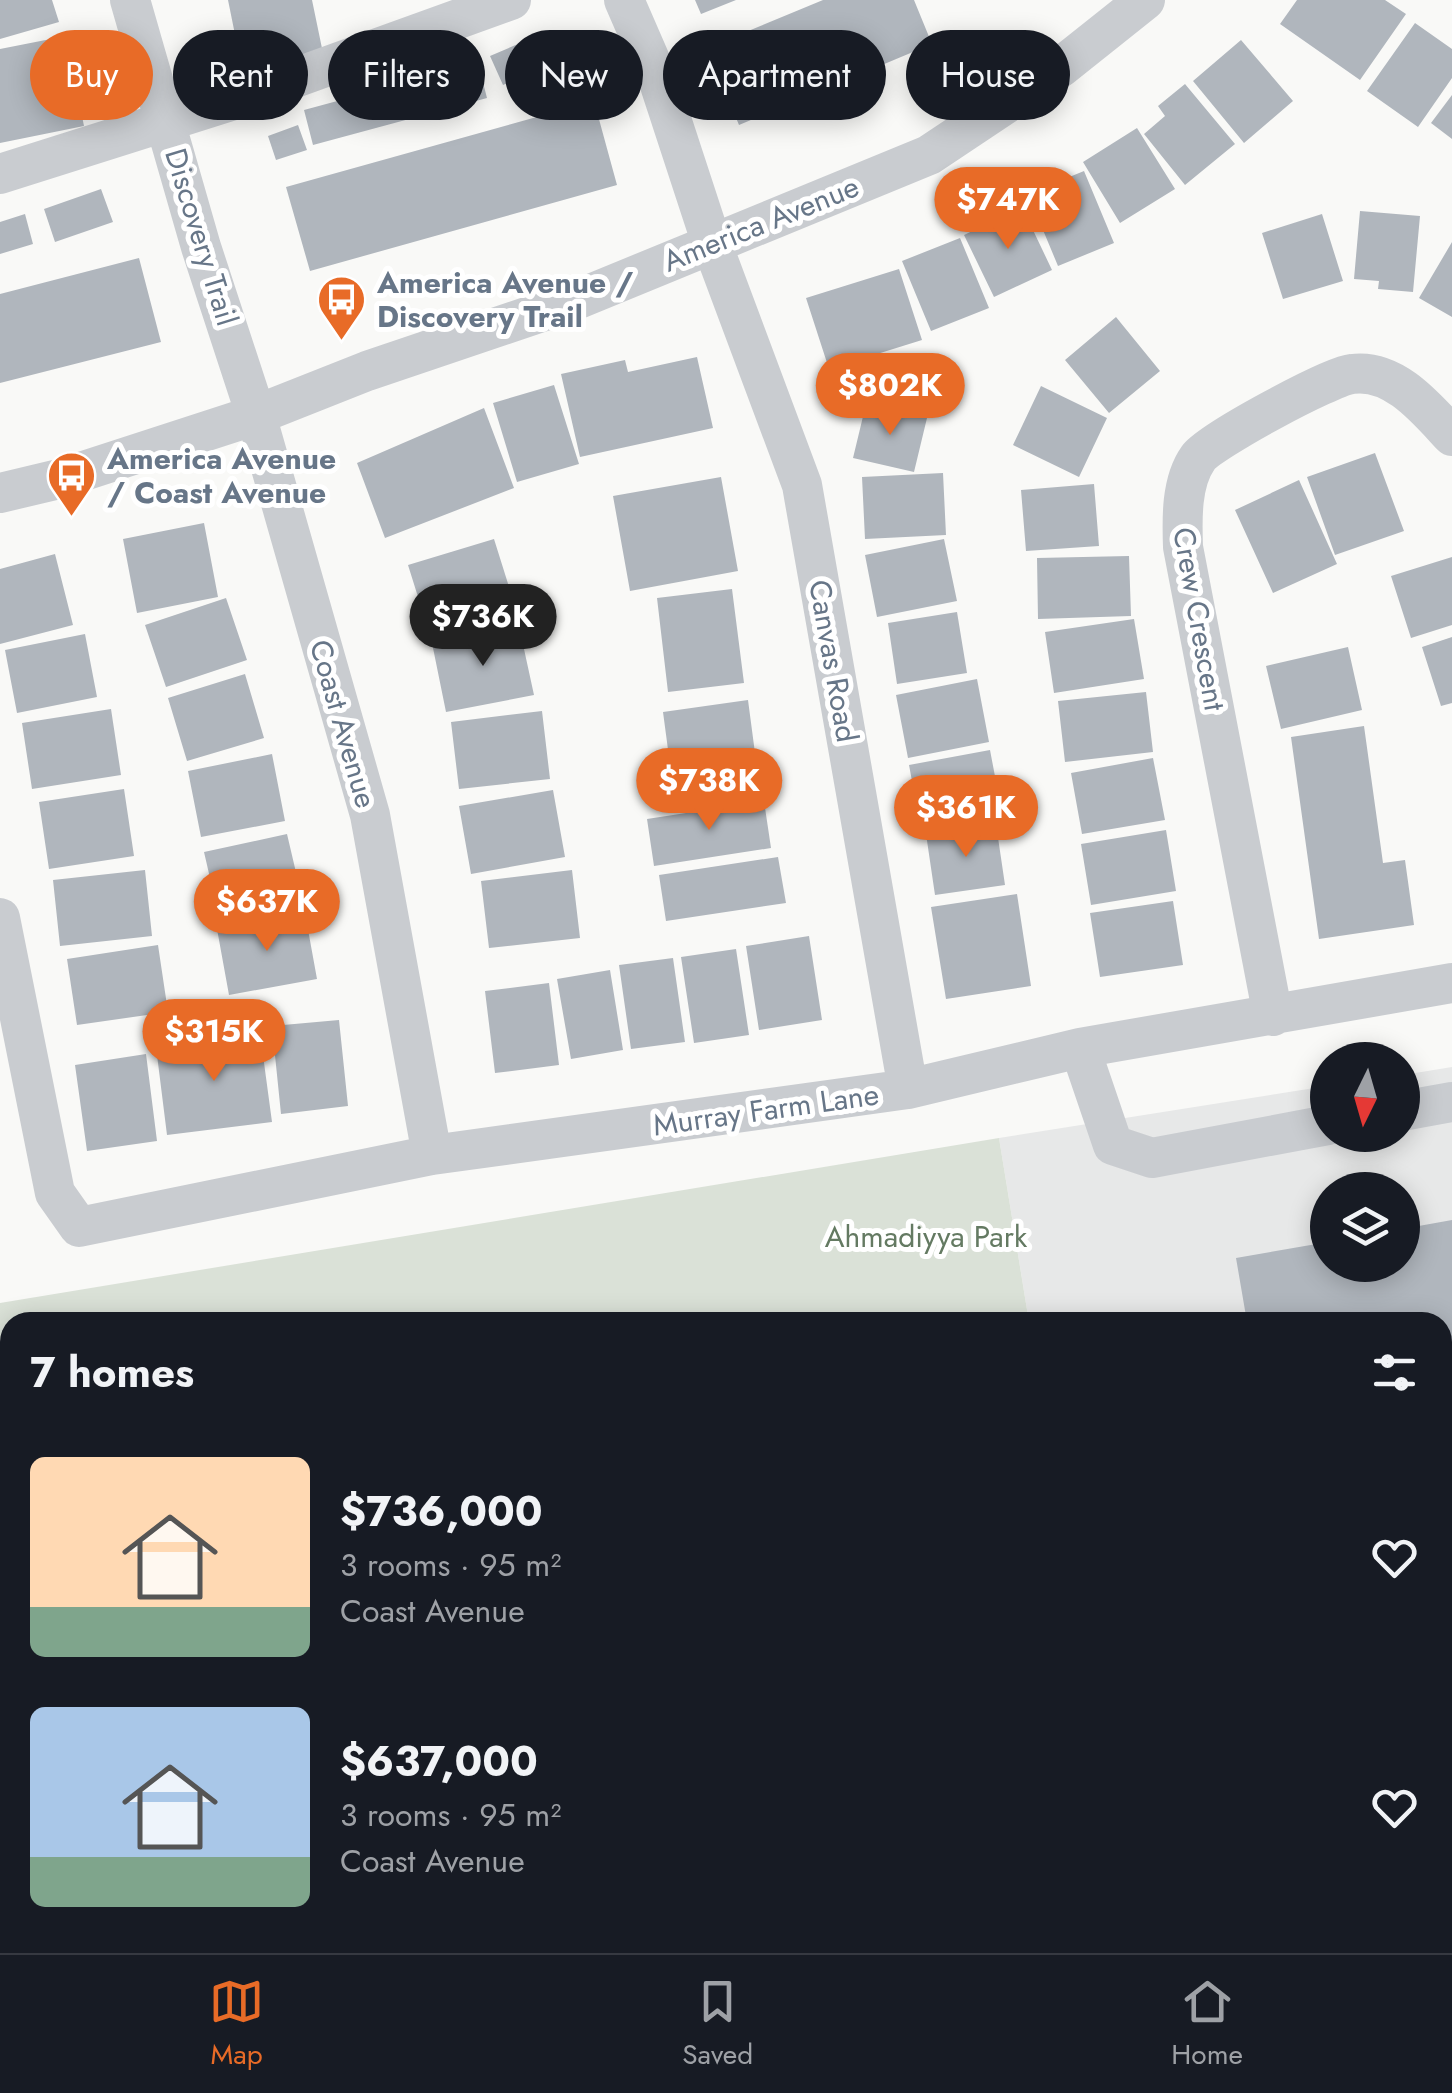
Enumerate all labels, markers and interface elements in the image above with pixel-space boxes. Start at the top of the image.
chip: Buy [30,30,153,120]
chip: Rent [173,30,308,120]
chip: Filters [328,30,485,120]
chip: New [505,30,643,120]
chip: Apartment [663,30,886,120]
chip: House [906,30,1070,120]
street label: Discovery Trail [154,143,249,331]
street label: America Avenue [656,165,865,282]
pin: $747K [938,167,1078,252]
text: $747K [956,176,1060,222]
place label: America Avenue / Discovery Trail [376,261,633,338]
bus stop icon: America Avenue / Discovery Trail [316,274,368,342]
pin: $802K [820,353,960,438]
text: $802K [838,362,942,408]
place label: America Avenue / Coast Avenue [106,437,336,514]
bus stop icon: America Avenue / Coast Avenue [46,450,98,518]
street label: Crew Crescent [1162,524,1237,715]
street label: Canvas Road [798,576,869,745]
pin: $736K [413,584,553,669]
text: $736K [432,593,534,639]
street label: Coast Avenue [299,635,388,813]
pin: $738K [639,748,779,833]
text: $738K [658,757,760,803]
pin: $361K [896,775,1036,860]
text: $361K [916,784,1016,830]
pin: $637K [197,869,337,954]
text: $637K [216,878,318,924]
pin: $315K [144,999,284,1084]
text: $315K [164,1008,264,1054]
north arrow [1310,1042,1420,1152]
map controls [1310,1042,1420,1282]
street label: Murray Farm Lane [650,1072,882,1147]
button: layers [1310,1172,1420,1282]
park label: Ahmadiyya Park [825,1215,1028,1258]
text: 7 homes [30,1342,194,1403]
icon: filters [1367,1345,1422,1400]
text: $736,000 [340,1481,543,1542]
icon: home [110,1497,230,1617]
icon: heart [1367,1530,1422,1585]
text: 3 rooms · 95 m² [340,1542,561,1588]
text: Coast Avenue [340,1588,525,1634]
text: $637,000 [340,1731,538,1792]
icon: home [110,1747,230,1867]
icon: heart [1367,1780,1422,1835]
text: 3 rooms · 95 m² [340,1792,561,1838]
text: Coast Avenue [340,1838,525,1884]
tab: Map [209,1974,264,2075]
tab: Saved [682,1974,753,2075]
tab: Home [1171,1974,1243,2075]

